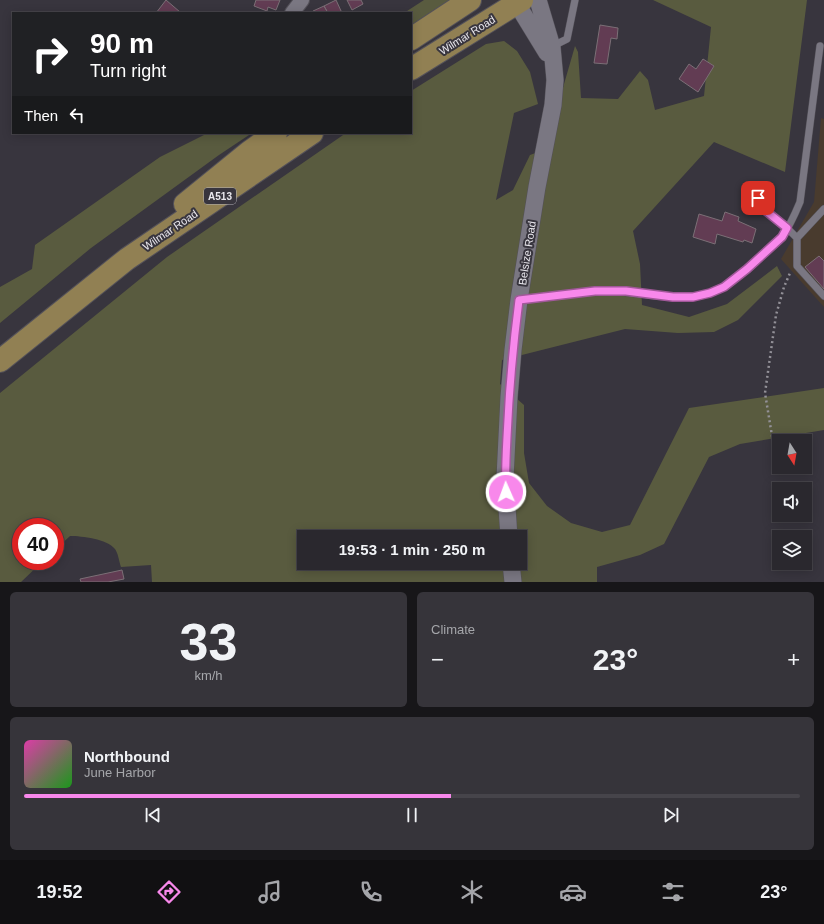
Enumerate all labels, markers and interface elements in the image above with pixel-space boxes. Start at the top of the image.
street label: Wilmar Road [437,13,497,57]
icon: right [24,28,76,80]
text: 90 m [90,28,154,59]
text: Turn right [90,61,166,81]
icon: left [66,104,88,126]
text: Then [24,107,58,124]
pin [741,181,775,215]
icon: arrive [747,187,769,209]
road number: A513 [204,188,236,204]
street label: Wilmar Road [140,207,200,253]
street label: Belsize Road [516,220,538,286]
north arrow [772,434,812,474]
map controls [772,434,812,570]
position arrow [485,471,527,513]
button: sound [772,482,812,522]
speed limit sign: 40 [12,518,64,570]
button: layers [772,530,812,570]
text: 19:53 · 1 min · 250 m [339,541,485,558]
text: 33 [180,613,237,671]
text: Climate [431,622,475,637]
text: 23° [593,643,638,676]
text: − [431,647,444,672]
text: + [787,647,800,672]
text: km/h [194,668,223,683]
text: Northbound [84,748,170,765]
text: June Harbor [84,765,156,780]
icon: previous [142,804,164,826]
icon: pause [401,804,423,826]
icon: next [660,804,682,826]
icon: directions [155,878,183,906]
icon: music [256,878,284,906]
icon: phone [357,878,385,906]
icon: climate [458,878,486,906]
icon: car [559,878,587,906]
icon: filters [659,878,687,906]
text: 19:52 [36,882,82,902]
text: 23° [760,882,787,902]

